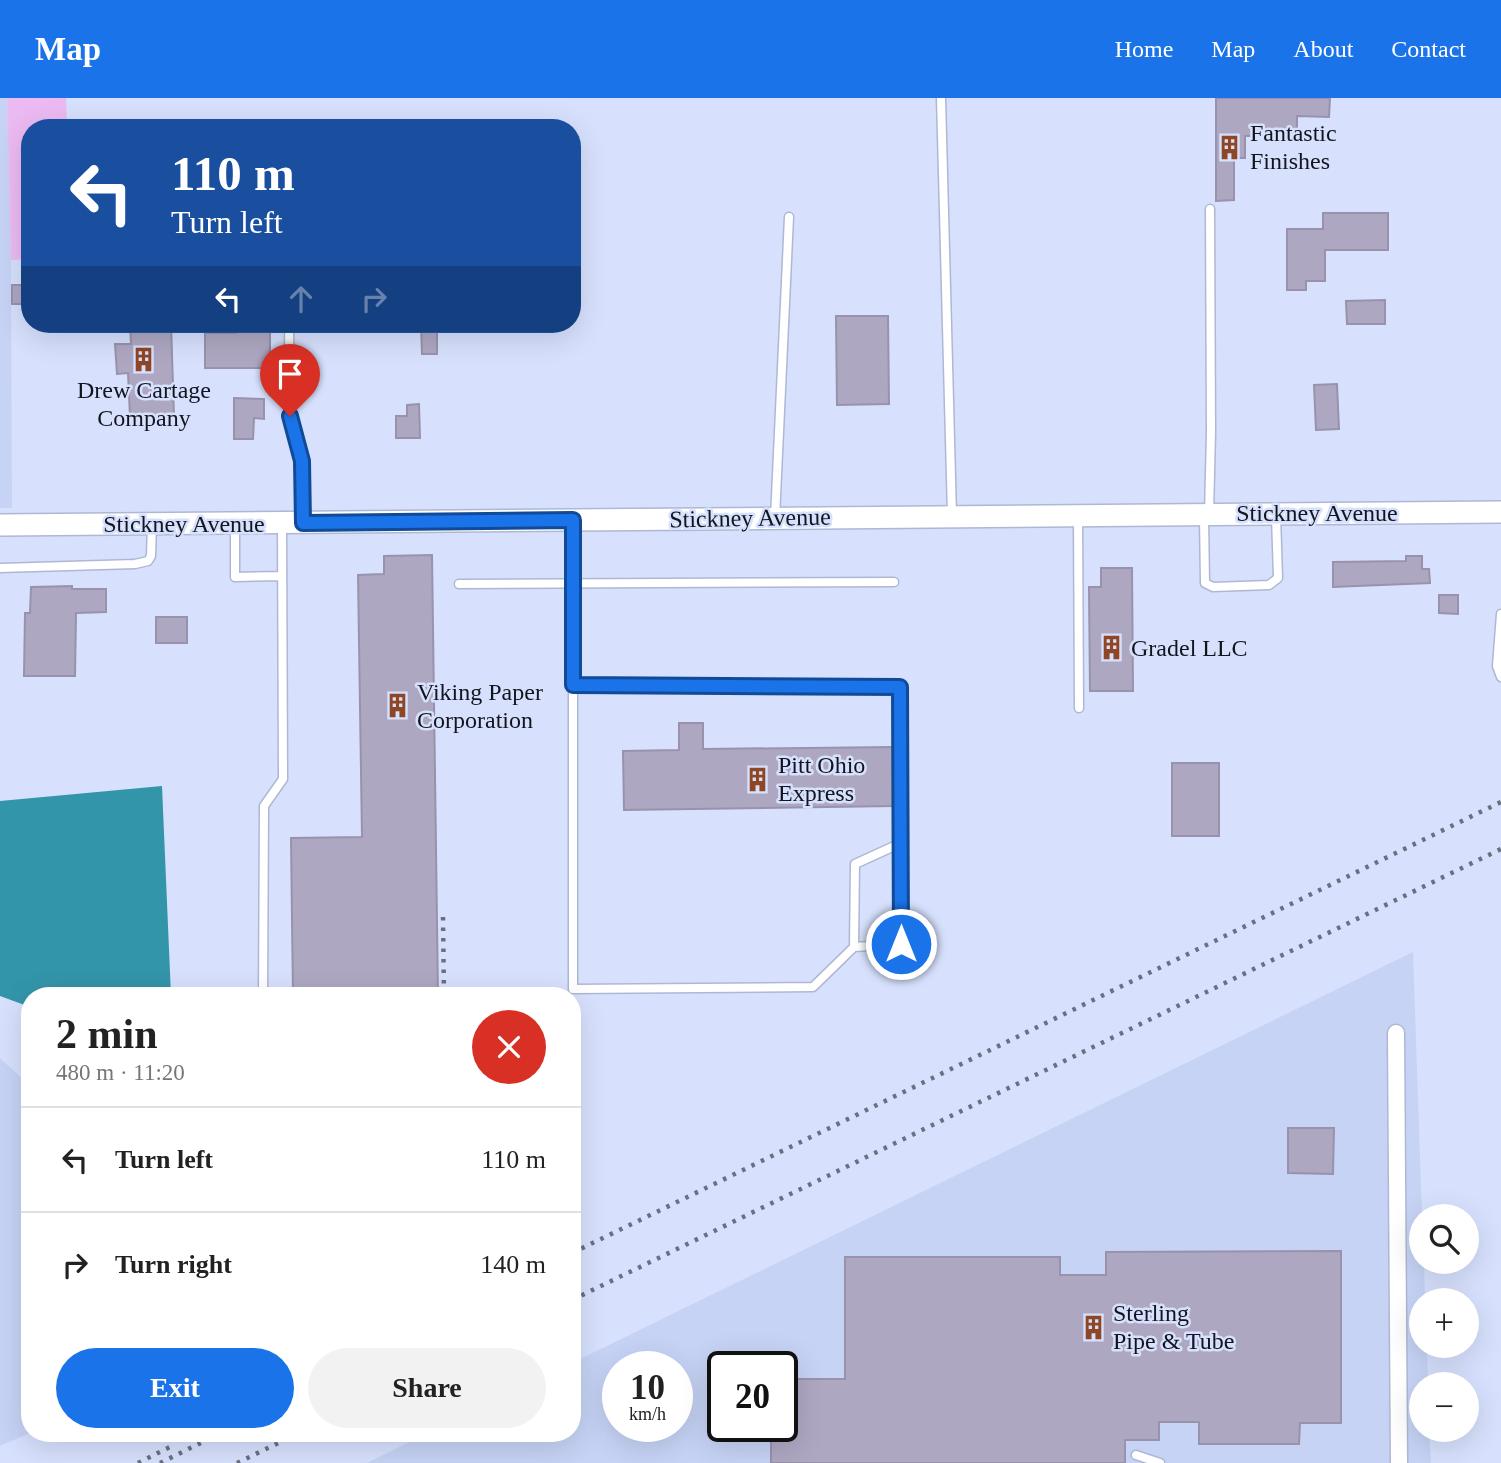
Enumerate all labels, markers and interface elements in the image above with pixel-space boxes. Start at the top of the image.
text: Map [35,31,101,67]
text: Home [1115,36,1173,62]
text: Map [1211,36,1255,62]
text: About [1293,36,1353,62]
text: Contact [1391,36,1466,62]
place label: Fantastic Finishes [1250,120,1337,174]
building icon: Fantastic Finishes [1216,133,1244,161]
text: 110 m [171,146,295,201]
icon: left [56,147,147,238]
text: Turn left [171,204,283,240]
icon: left [209,280,247,318]
icon: ahead [282,280,320,318]
icon: right [355,280,393,318]
pin [260,344,320,416]
building icon: Drew Cartage Company [130,345,158,373]
icon: arrive [271,355,309,393]
place label: Drew Cartage Company [77,377,211,431]
street label: Stickney Avenue [1236,500,1398,526]
street label: Stickney Avenue [669,504,831,532]
street label: Stickney Avenue [103,511,265,537]
building icon: Gradel LLC [1097,634,1125,662]
place label: Gradel LLC [1131,635,1248,661]
place label: Viking Paper Corporation [417,679,543,733]
building icon: Viking Paper Corporation [383,692,411,720]
place label: Pitt Ohio Express [778,752,865,806]
building icon: Pitt Ohio Express [744,765,772,793]
position arrow [864,907,938,981]
button: close [472,1010,546,1084]
text: 2 min [56,1011,158,1057]
text: 480 m · 11:20 [56,1060,185,1085]
icon: left [56,1141,94,1179]
text: Turn left [115,1145,213,1174]
text: 110 m [481,1145,546,1174]
map controls [1409,1204,1479,1442]
button: search [1409,1204,1479,1274]
icon: right [56,1246,94,1284]
text: Turn right [115,1250,232,1279]
text: 140 m [480,1250,546,1279]
button: + [1409,1288,1479,1358]
place label: Sterling Pipe & Tube [1113,1300,1234,1354]
building icon: Sterling Pipe & Tube [1079,1313,1107,1341]
button: Exit [56,1348,294,1428]
button: Share [308,1348,546,1428]
speed limit sign: 20 [707,1351,798,1442]
text: 10 [630,1368,665,1407]
button: − [1409,1372,1479,1442]
text: km/h [629,1404,666,1424]

